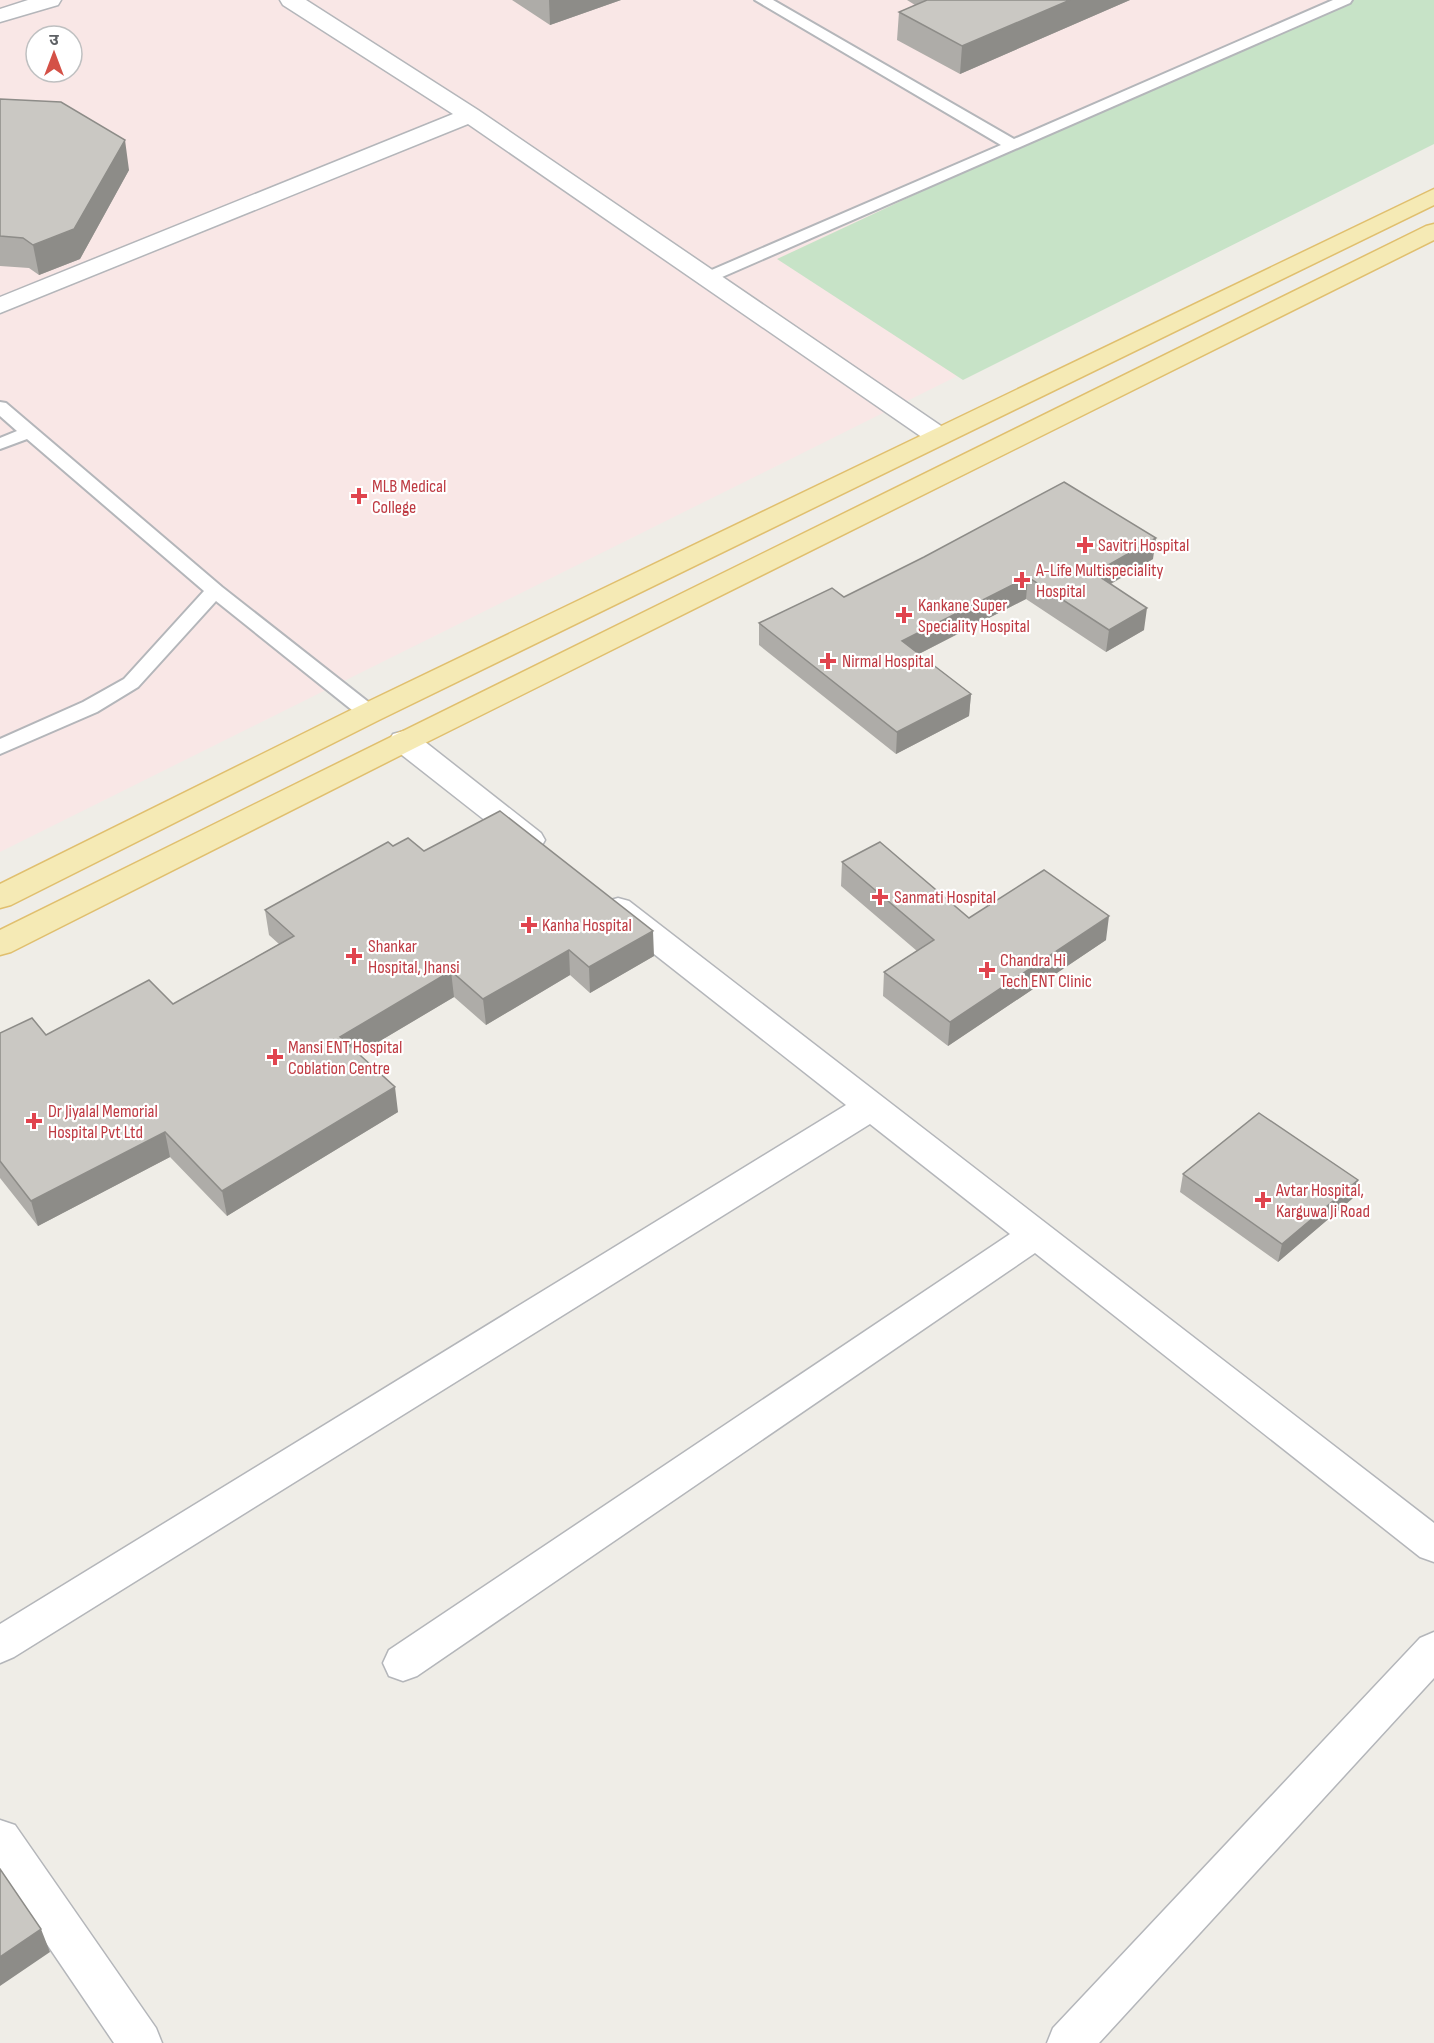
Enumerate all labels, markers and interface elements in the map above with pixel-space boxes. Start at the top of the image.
north arrow [24,24,84,84]
text: उ [49,31,59,50]
place label: MLB Medical College [372,476,446,518]
marker: MLB Medical College [350,487,368,505]
place label: Savitri Hospital [1098,535,1189,556]
marker: Savitri Hospital [1076,536,1094,554]
place label: A-Life Multispeciality Hospital [1035,560,1164,602]
marker: A-Life Multispeciality Hospital [1013,571,1031,589]
place label: Kankane Super Speciality Hospital [918,595,1030,637]
marker: Kankane Super Speciality Hospital [895,606,913,624]
place label: Nirmal Hospital [842,651,934,672]
marker: Nirmal Hospital [819,652,837,670]
place label: Sanmati Hospital [894,887,996,908]
marker: Sanmati Hospital [871,888,889,906]
place label: Kanha Hospital [542,915,632,936]
marker: Kanha Hospital [520,916,538,934]
place label: Shankar Hospital, Jhansi [368,936,460,978]
marker: Shankar Hospital, Jhansi [345,947,363,965]
place label: Chandra Hi Tech ENT Clinic [1000,950,1092,992]
marker: Chandra Hi Tech ENT Clinic [978,961,996,979]
place label: Mansi ENT Hospital Coblation Centre [288,1037,402,1079]
marker: Mansi ENT Hospital Coblation Centre [266,1048,284,1066]
place label: Dr Jiyalal Memorial Hospital Pvt Ltd [48,1101,158,1143]
marker: Dr Jiyalal Memorial Hospital Pvt Ltd [25,1112,43,1130]
place label: Avtar Hospital, Karguwa Ji Road [1275,1180,1370,1222]
marker: Avtar Hospital, Karguwa Ji Road [1254,1191,1272,1209]

